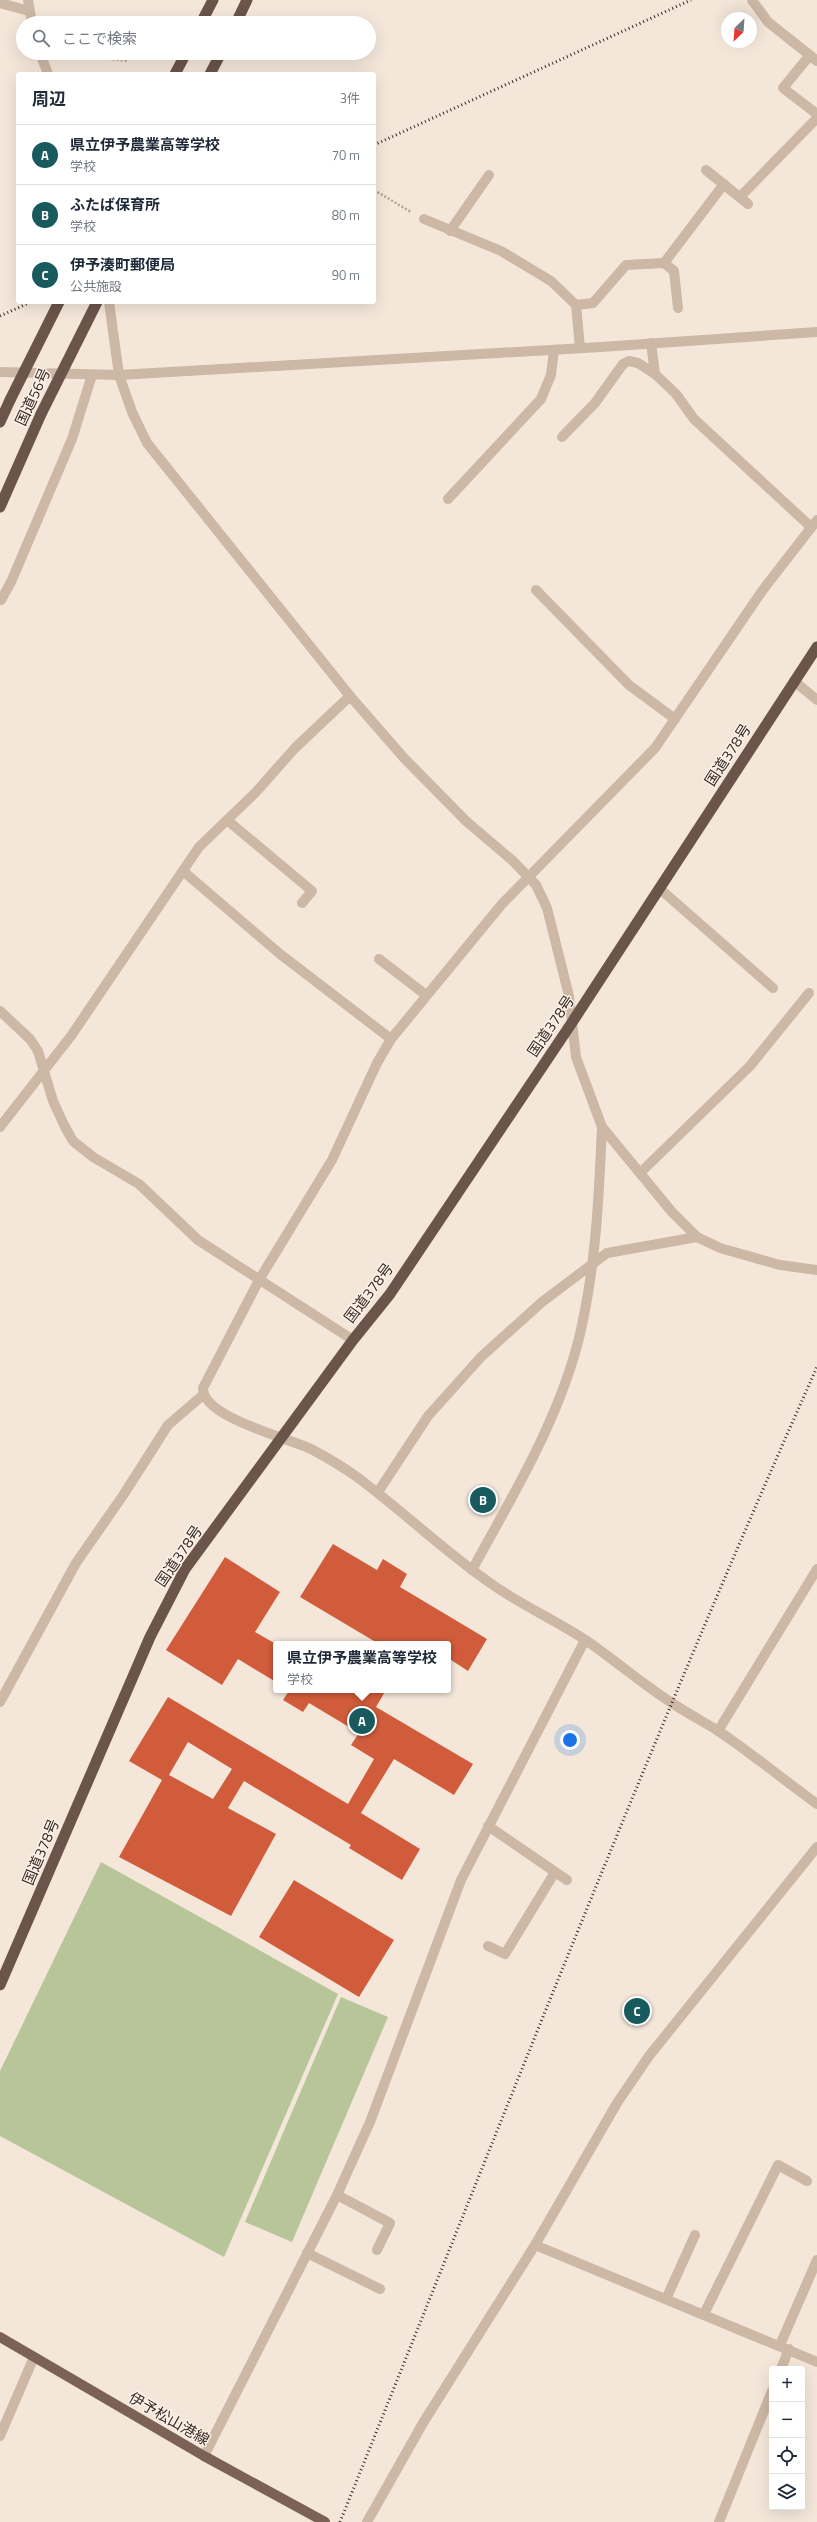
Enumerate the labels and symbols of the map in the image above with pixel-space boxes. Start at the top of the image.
north arrow [721,12,757,48]
street label: 国道56号 [9,364,56,430]
street label: 国道378号 [699,719,756,790]
street label: 国道378号 [521,990,580,1061]
street label: 国道378号 [338,1258,399,1328]
pin: B [470,1485,496,1515]
street label: 国道378号 [149,1520,208,1591]
pin: A [349,1706,375,1736]
your location [560,1730,580,1750]
street label: 国道378号 [16,1815,65,1889]
pin: C [624,1996,650,2026]
street label: 伊予松山港線 [125,2386,214,2451]

